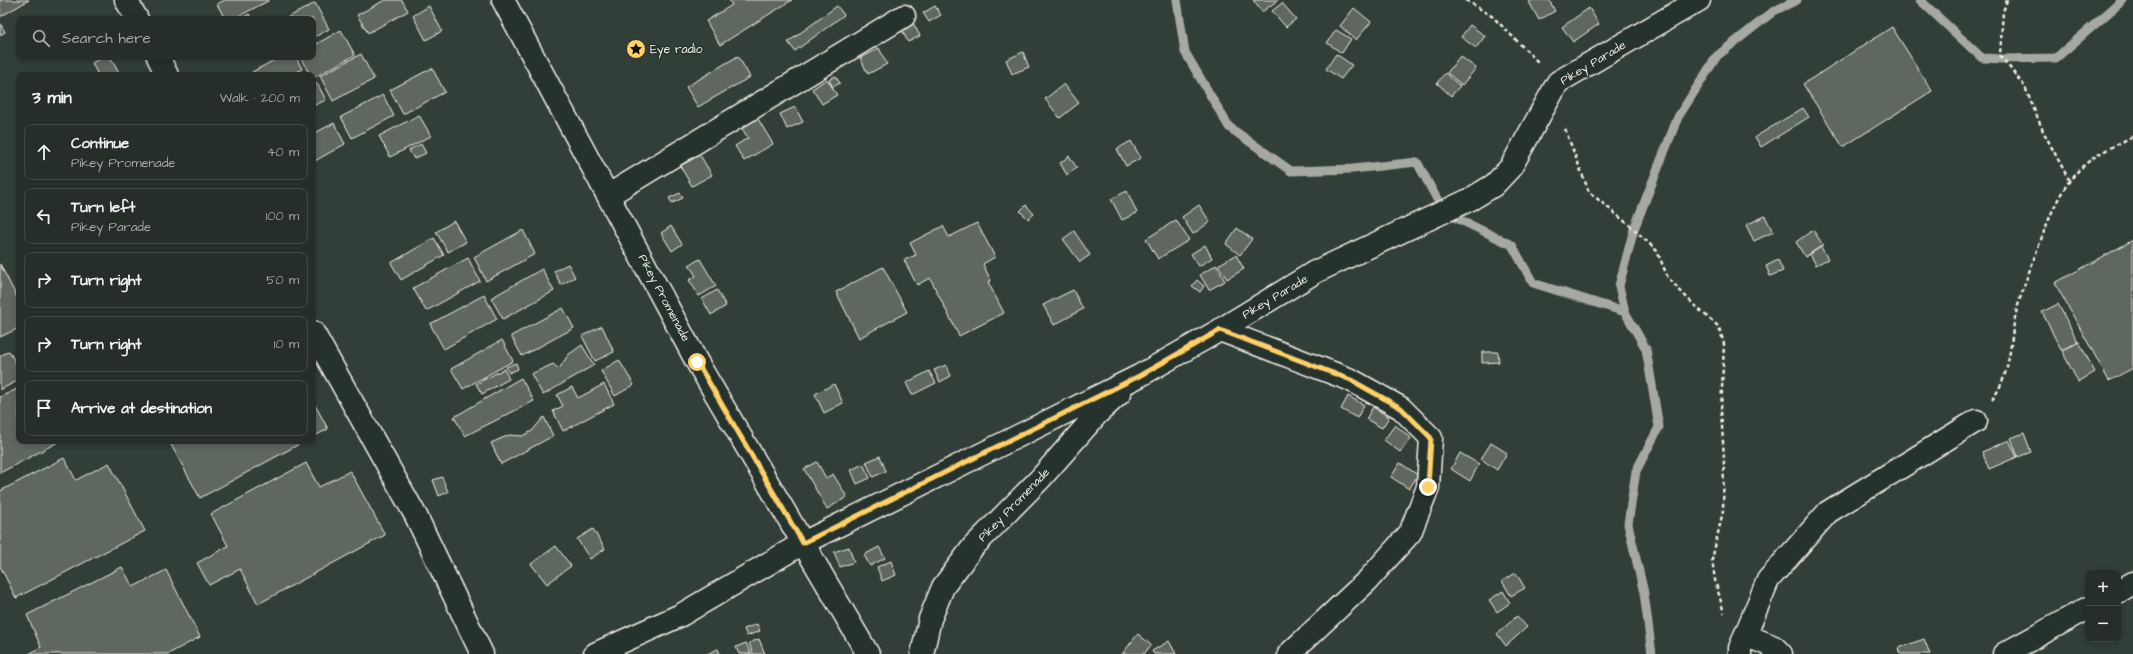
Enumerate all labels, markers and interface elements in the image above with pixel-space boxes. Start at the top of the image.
search box [16,16,316,60]
icon: search [30,27,52,49]
text: Search here [62,28,151,49]
street label: Pikey Parade [1557,36,1630,90]
place icon: Eye radio [625,38,647,60]
place label: Eye radio [650,41,703,59]
text: 3 min [32,86,72,110]
text: Walk · 200 m [220,89,300,107]
text: Continue [71,133,129,154]
icon: ahead [33,141,55,163]
text: 40 m [267,143,299,161]
text: Pikey Promenade [71,154,175,172]
text: Turn left [71,197,135,218]
icon: left [33,205,55,227]
text: 100 m [266,207,299,225]
text: Pikey Parade [71,218,151,236]
street label: Pikey Promenade [633,251,694,345]
icon: right [33,269,55,291]
text: Turn right [71,270,142,291]
street label: Pikey Parade [1239,270,1312,324]
text: 50 m [266,271,299,289]
icon: right [33,333,55,355]
text: Turn right [71,334,142,355]
text: 10 m [274,335,299,353]
route start [688,353,706,371]
icon: arrive [33,397,55,419]
text: Arrive at destination [71,398,212,419]
street label: Pikey Promenade [974,464,1055,546]
route end [1419,478,1437,496]
map controls [2085,570,2121,642]
button: + [2085,570,2121,606]
button: − [2085,606,2121,642]

